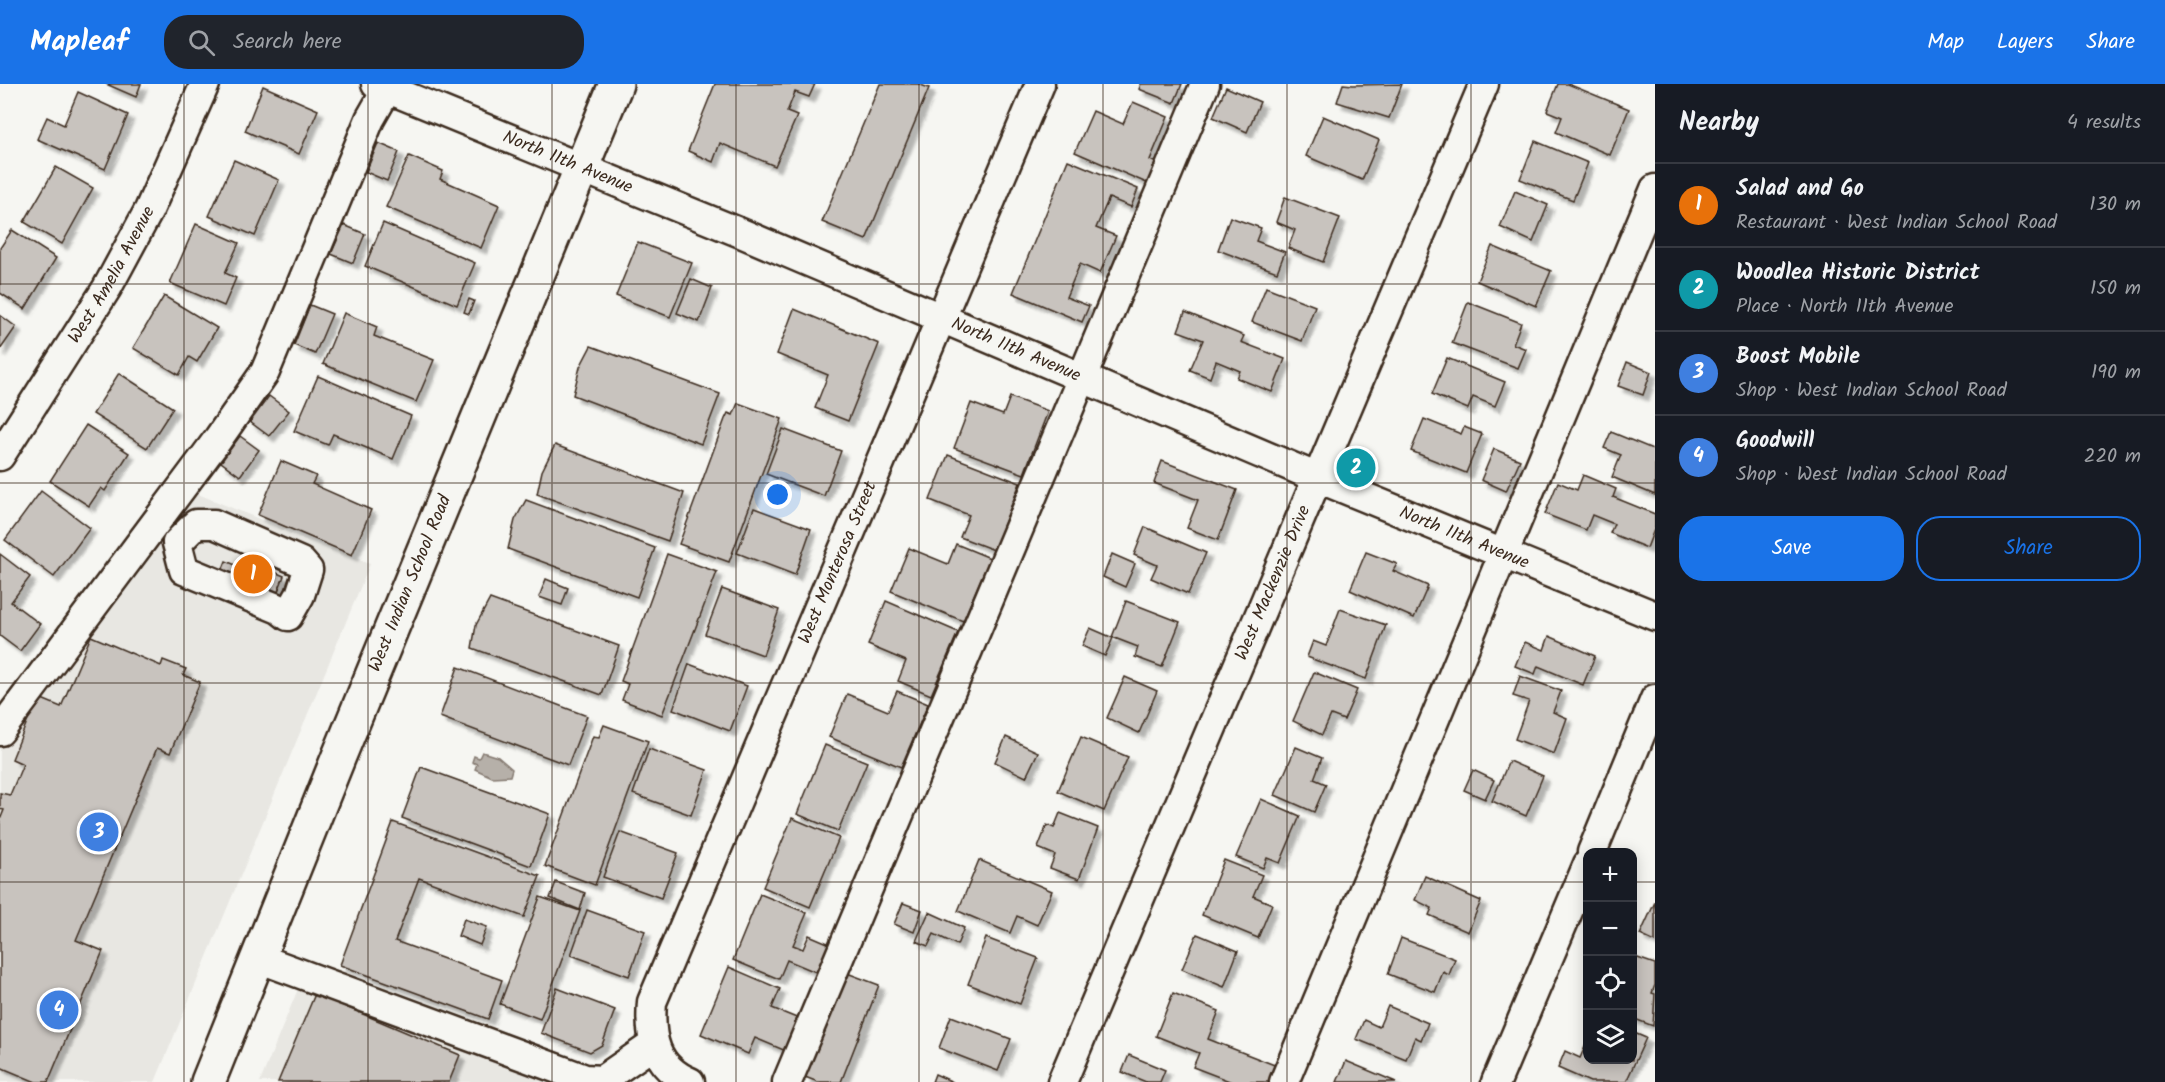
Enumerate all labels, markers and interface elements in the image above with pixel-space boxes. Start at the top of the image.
search box [164,15,584,69]
text: Mapleaf [30,20,128,65]
text: Search here [233,25,342,60]
icon: search [185,26,218,59]
text: Map [1927,26,1964,59]
text: Layers [1997,26,2053,59]
text: Share [2086,26,2135,59]
text: Nearby [1679,102,1759,144]
text: 4 results [2067,107,2141,139]
street label: North 11th Avenue [498,123,637,202]
text: Salad and Go [1736,172,1864,207]
text: 1 [1695,189,1702,221]
text: 130 m [2089,189,2141,221]
street label: West Amelia Avenue [61,201,163,349]
text: Restaurant · West Indian School Road [1736,207,2057,239]
text: Woodlea Historic District [1736,256,1980,291]
text: 2 [1693,273,1704,305]
text: 150 m [2090,273,2141,305]
text: Place · North 11th Avenue [1736,291,1953,323]
street label: North 11th Avenue [947,309,1085,390]
text: Boost Mobile [1736,340,1860,375]
text: 3 [1693,357,1704,389]
text: 190 m [2091,357,2141,389]
text: Shop · West Indian School Road [1736,375,2007,407]
text: Goodwill [1736,424,1814,459]
text: 4 [1693,441,1704,473]
text: 220 m [2084,441,2141,473]
pin: 2 [1336,446,1376,490]
text: Shop · West Indian School Road [1736,459,2007,491]
street label: West Monterosa Street [790,476,885,648]
your location [763,480,792,509]
street label: West Indian School Road [361,490,460,676]
street label: North 11th Avenue [1395,498,1534,577]
street label: West Mackenzie Drive [1227,501,1319,665]
button: Save [1679,516,1904,581]
button: Share [1916,516,2141,581]
pin: 1 [234,552,272,596]
pin: 3 [80,810,118,855]
map controls [1583,848,1637,1064]
button: + [1583,848,1637,902]
button: − [1583,902,1637,956]
button: locate [1583,956,1637,1010]
pin: 4 [40,988,78,1032]
button: layers [1583,1010,1637,1064]

